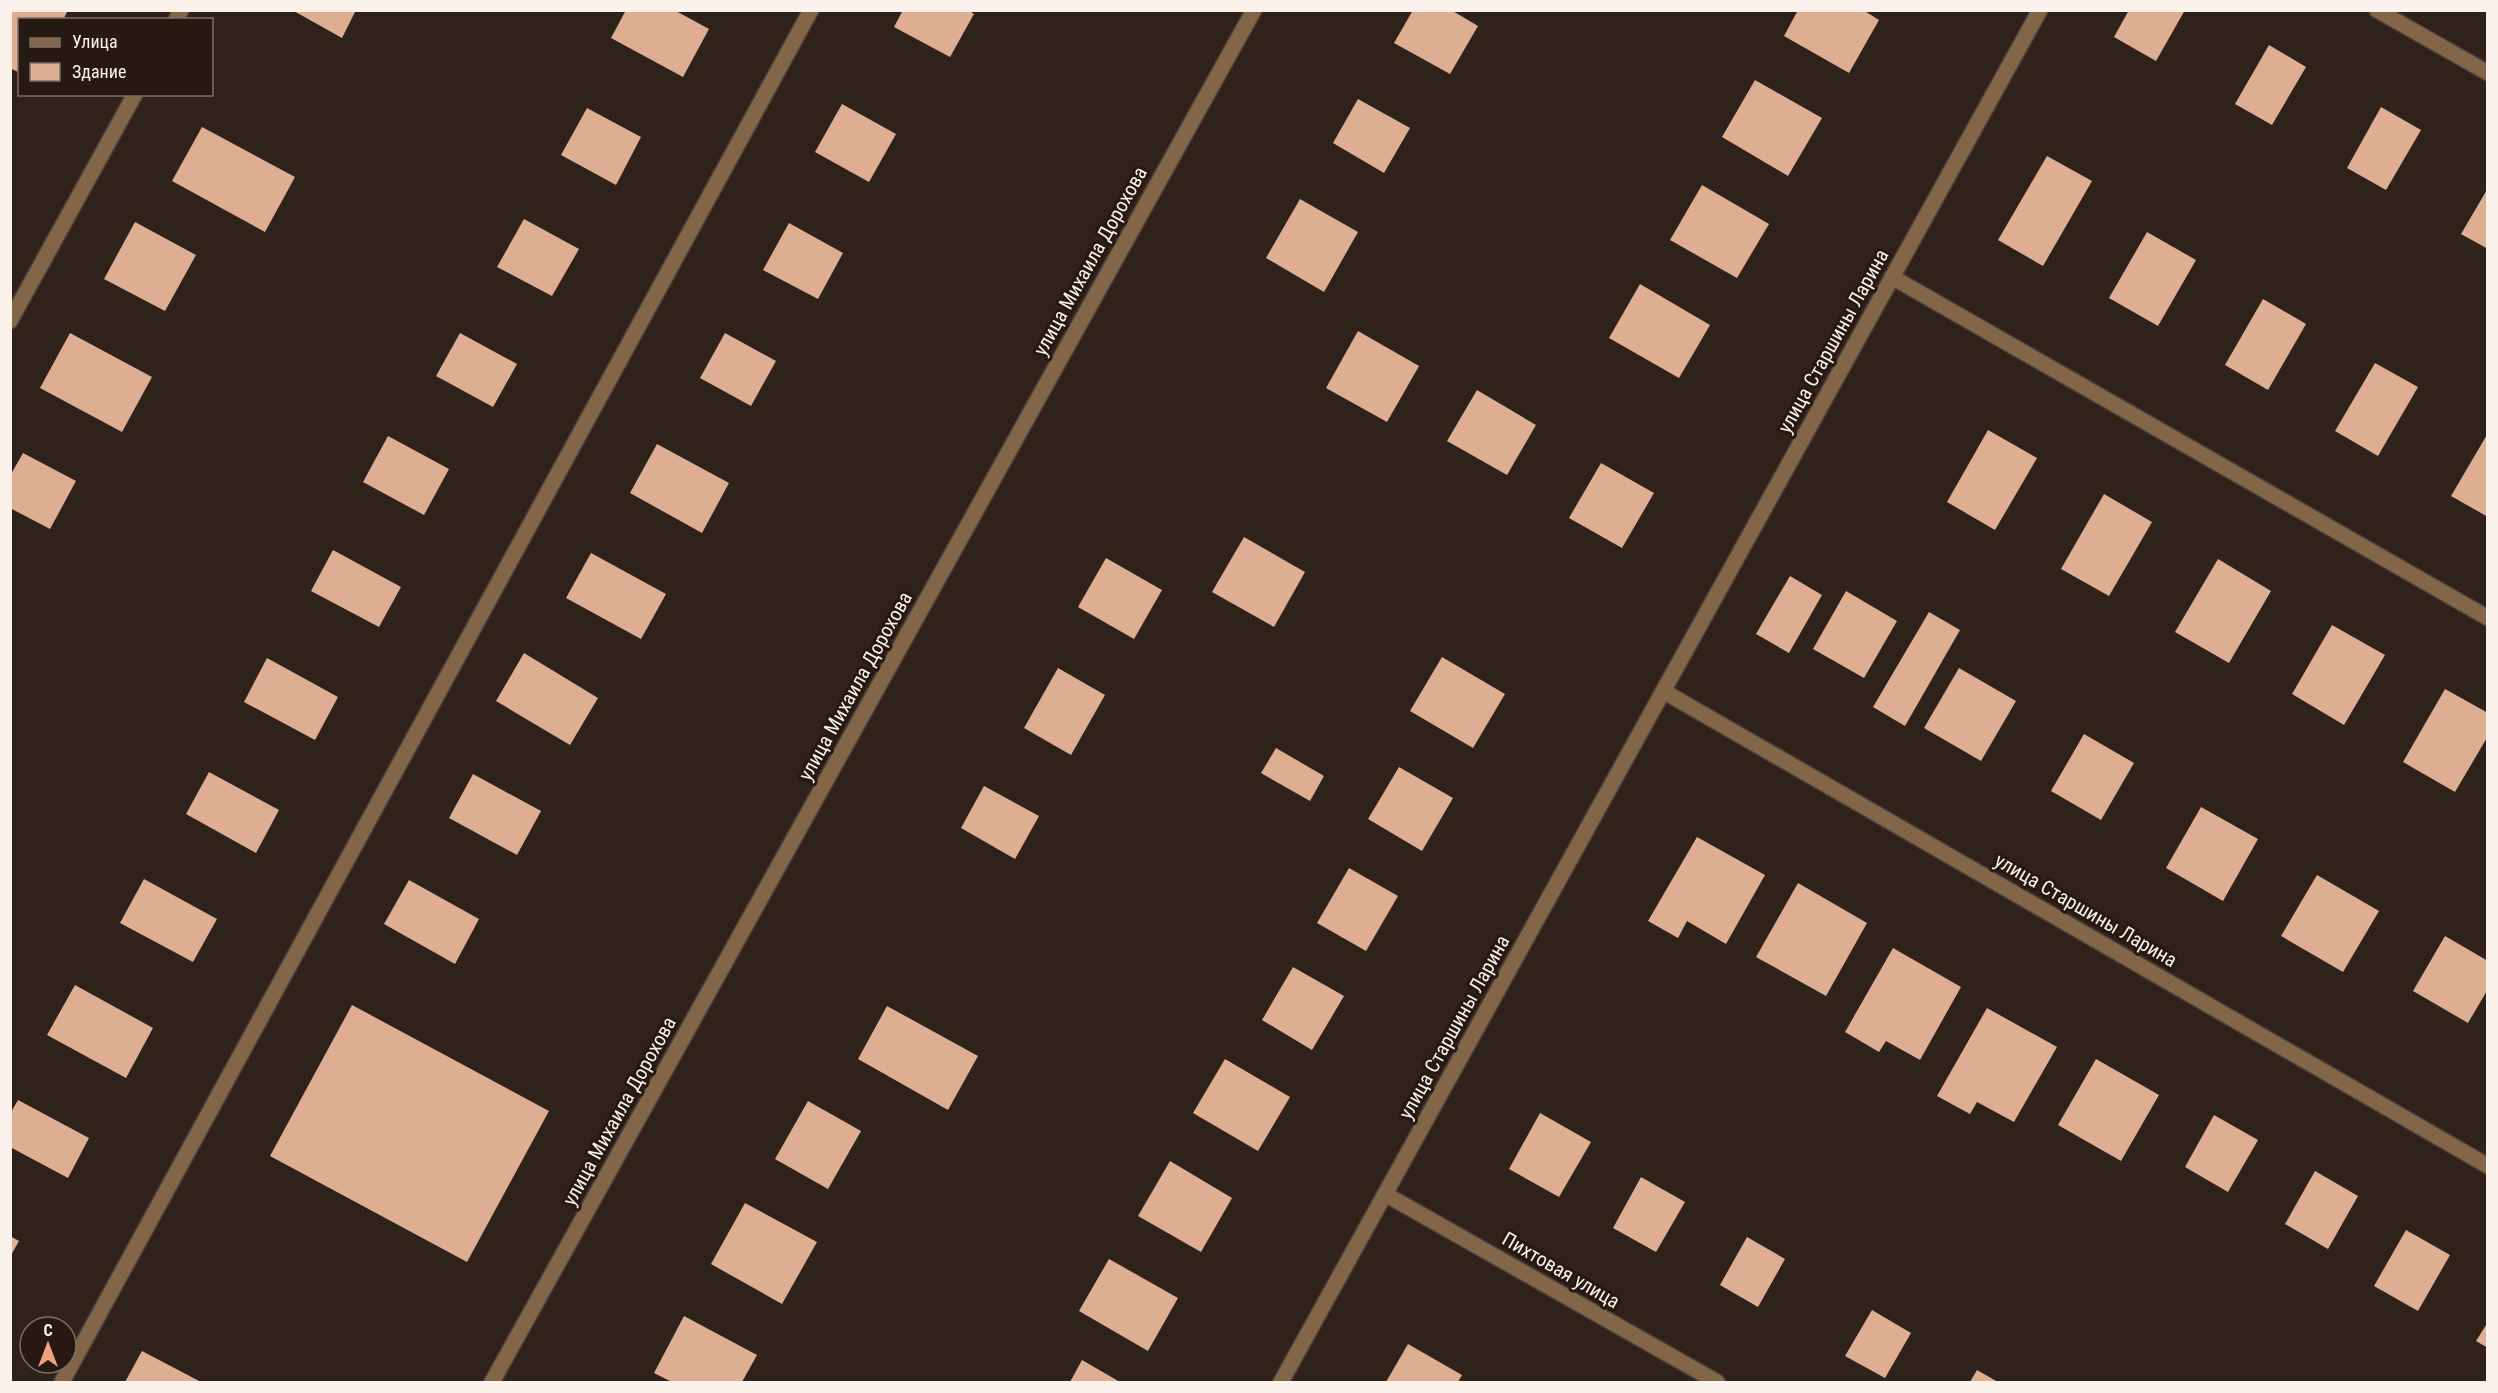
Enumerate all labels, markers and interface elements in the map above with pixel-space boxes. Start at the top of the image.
legend [18,18,213,96]
text: Улица [72,31,118,52]
text: Здание [72,61,126,82]
street label: улица Михаила Дорохова [1028,162,1152,360]
street label: улица Старшины Ларина [1772,245,1894,437]
street label: улица Михаила Дорохова [793,587,917,785]
street label: улица Старшины Ларина [1991,848,2181,972]
street label: улица Старшины Ларина [1393,931,1515,1123]
street label: улица Михаила Дорохова [557,1012,681,1210]
street label: Пихтовая улица [1498,1227,1624,1313]
north arrow [18,1315,78,1375]
text: С [43,1321,53,1340]

